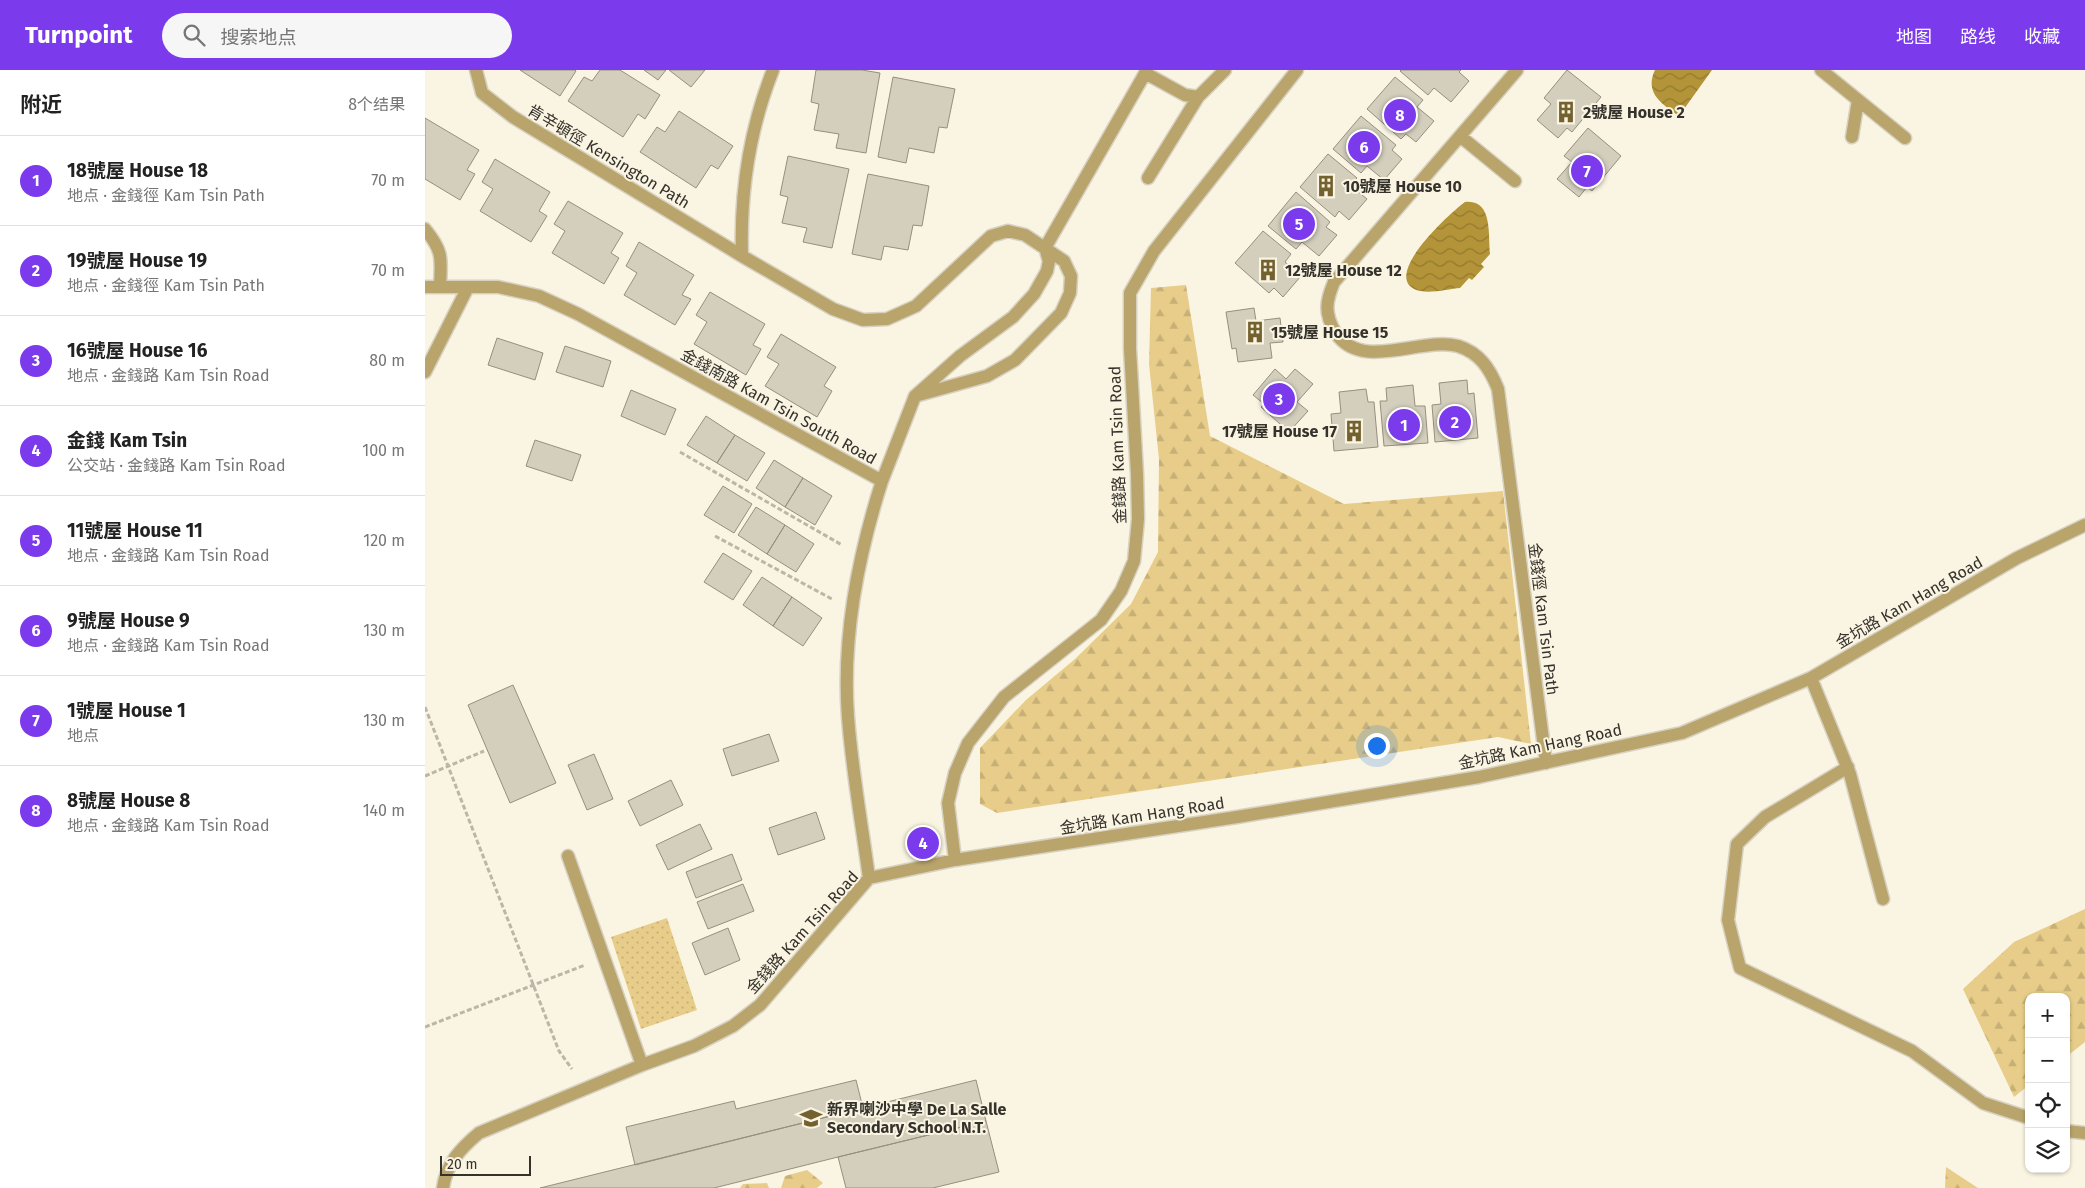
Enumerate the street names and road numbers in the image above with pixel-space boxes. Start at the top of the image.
street label: 肯辛頓徑 Kensington Path [524,100,693,212]
street label: 金錢南路 Kam Tsin South Road [678,345,880,468]
street label: 金錢路 Kam Tsin Road [1105,366,1130,524]
street label: 金錢徑 Kam Tsin Path [1525,542,1562,696]
street label: 金坑路 Kam Hang Road [1832,553,1986,652]
street label: 金坑路 Kam Hang Road [1457,720,1624,773]
street label: 金坑路 Kam Hang Road [1058,793,1226,838]
street label: 金錢路 Kam Tsin Road [742,867,862,997]

